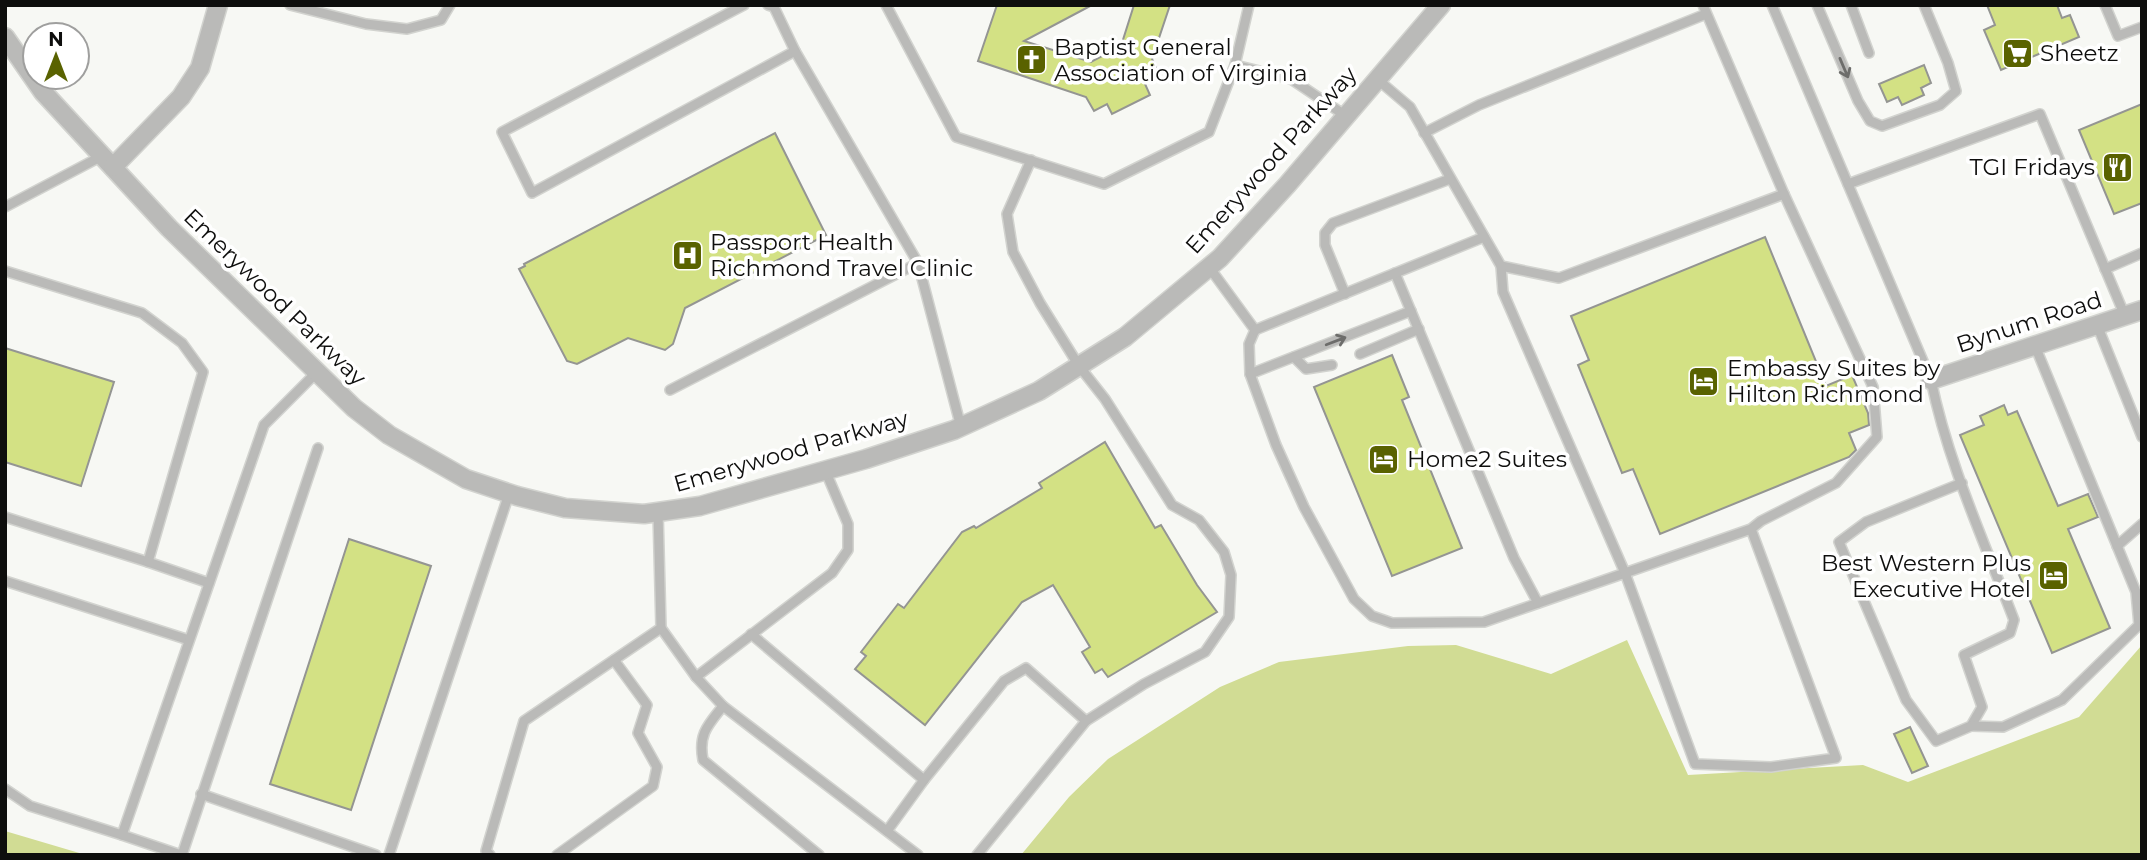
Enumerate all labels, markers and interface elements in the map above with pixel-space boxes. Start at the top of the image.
north arrow [21,21,91,91]
text: N [48,28,64,51]
place label: Baptist General Association of Virginia [1054,33,1308,87]
supermarket icon: Sheetz [2000,36,2034,70]
place label: Sheetz [2040,39,2119,67]
church icon: Baptist General Association of Virginia [1014,43,1048,77]
one-way arrow [1838,57,1851,78]
street label: Emerywood Parkway [1179,60,1363,260]
restaurant icon: TGI Fridays [2101,150,2135,184]
place label: TGI Fridays [1969,153,2095,181]
street label: Emerywood Parkway [178,203,372,392]
place label: Passport Health Richmond Travel Clinic [710,228,973,282]
hospital icon: Passport Health Richmond Travel Clinic [670,238,704,272]
street label: Bynum Road [1953,285,2105,359]
one-way arrow [1325,333,1346,346]
place label: Embassy Suites by Hilton Richmond [1727,354,1941,408]
hotel icon: Embassy Suites by Hilton Richmond [1687,364,1721,398]
street label: Emerywood Parkway [670,404,912,498]
hotel icon: Home2 Suites [1367,442,1401,476]
place label: Home2 Suites [1407,445,1567,473]
place label: Best Western Plus Executive Hotel [1821,549,2031,603]
hotel icon: Best Western Plus Executive Hotel [2037,559,2071,593]

